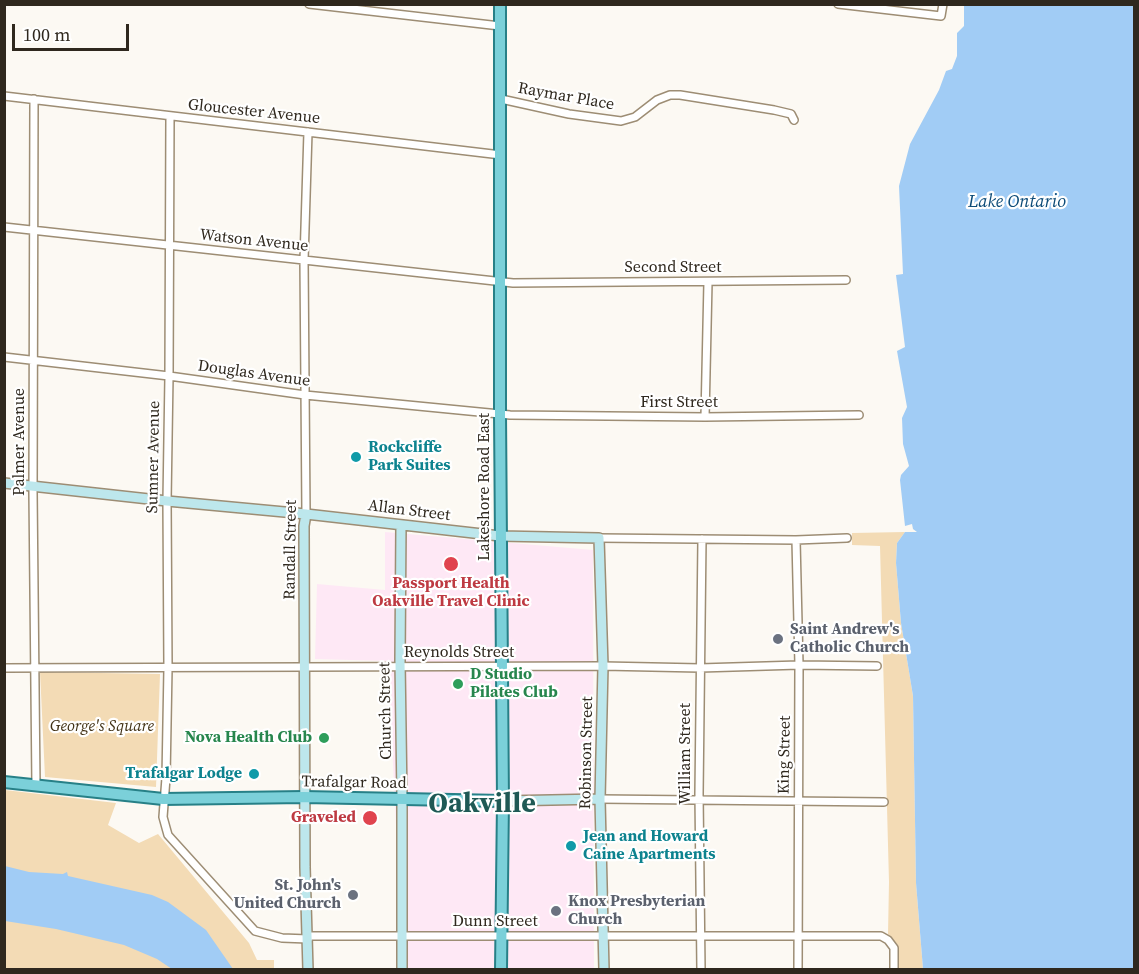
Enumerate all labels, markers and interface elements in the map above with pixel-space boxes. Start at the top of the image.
scale bar [15,12,132,50]
text: 100 m [23,22,70,47]
street label: Raymar Place [516,79,616,115]
street label: Gloucester Avenue [187,96,321,128]
water label: Lake Ontario [968,191,1066,213]
street label: Watson Avenue [199,226,309,256]
street label: Second Street [625,258,721,278]
street label: Douglas Avenue [197,357,311,391]
street label: Palmer Avenue [10,388,30,496]
street label: First Street [640,393,718,413]
street label: Sumner Avenue [143,401,165,513]
street label: Lakeshore Road East [475,413,495,561]
place label: Rockcliffe Park Suites [368,438,451,476]
marker: Rockcliffe Park Suites [349,450,363,464]
street label: Allan Street [367,496,451,526]
street label: Randall Street [281,500,301,600]
marker: Passport Health Oakville Travel Clinic [442,555,460,573]
place label: Passport Health Oakville Travel Clinic [372,574,530,612]
place label: Saint Andrew's Catholic Church [790,620,909,658]
marker: Saint Andrew's Catholic Church [771,632,785,646]
street label: Reynolds Street [404,643,514,663]
street label: Church Street [376,662,396,760]
place label: D Studio Pilates Club [470,665,558,703]
marker: D Studio Pilates Club [451,677,465,691]
street label: Robinson Street [576,696,598,810]
street label: William Street [676,703,696,805]
street label: King Street [775,716,795,794]
park label: George's Square [50,717,154,737]
place label: Nova Health Club [185,728,312,748]
marker: Nova Health Club [317,731,331,745]
place label: Trafalgar Lodge [125,764,242,784]
marker: Trafalgar Lodge [247,767,261,781]
street label: Trafalgar Road [301,772,407,794]
district label: Oakville [428,788,536,822]
place label: Graveled [291,808,356,828]
marker: Graveled [361,809,379,827]
place label: Jean and Howard Caine Apartments [583,827,716,865]
marker: Jean and Howard Caine Apartments [564,839,578,853]
place label: St. John's United Church [234,876,341,914]
marker: St. John's United Church [346,888,360,902]
place label: Knox Presbyterian Church [568,892,705,930]
marker: Knox Presbyterian Church [549,904,563,918]
street label: Dunn Street [452,912,538,932]

